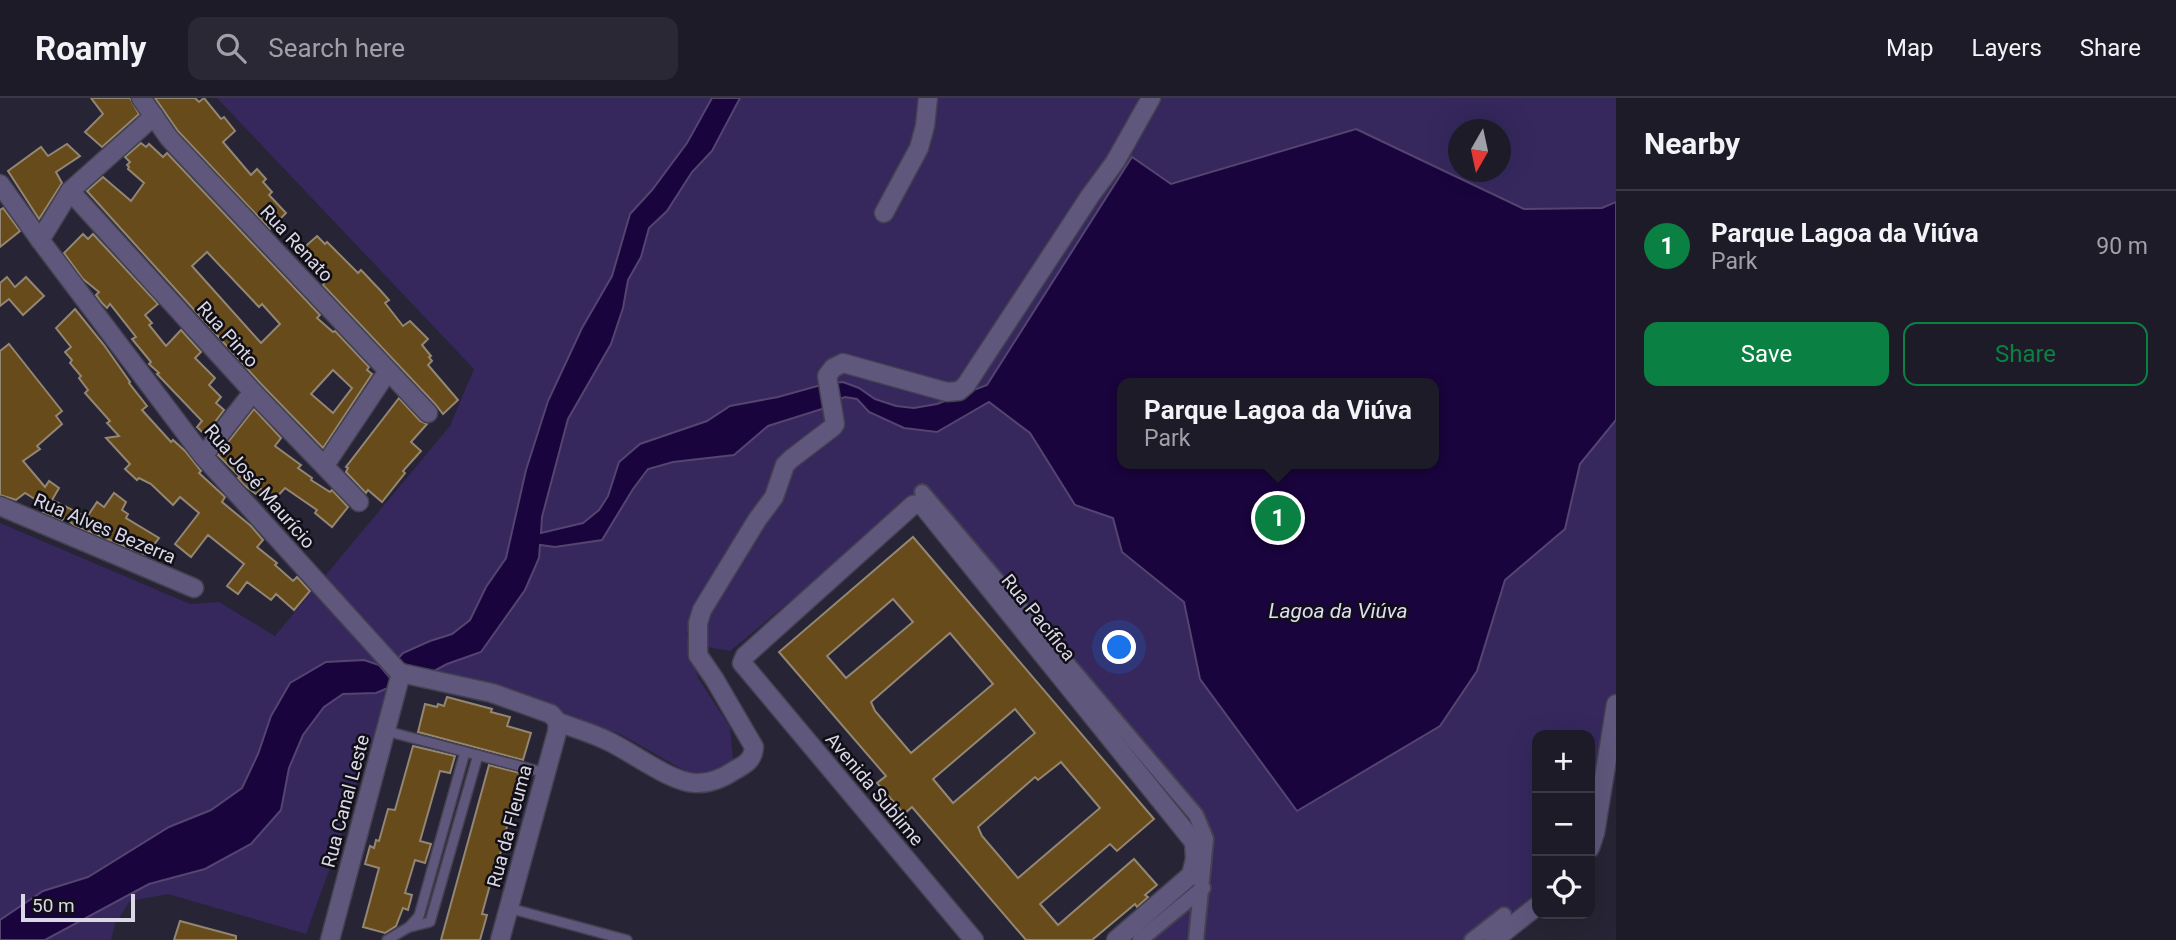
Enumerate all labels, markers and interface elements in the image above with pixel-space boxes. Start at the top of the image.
search box [188,17,678,80]
text: Roamly [35,29,146,68]
icon: search [212,29,250,67]
text: Search here [268,33,405,63]
text: Map [1886,34,1934,62]
text: Layers [1972,34,2042,62]
text: Share [2080,34,2141,62]
north arrow [1448,119,1511,182]
text: Nearby [1644,126,1740,161]
street label: Rua Renato [255,200,338,287]
text: Parque Lagoa da Viúva [1711,218,1979,248]
text: 1 [1660,233,1674,260]
text: 90 m [2096,233,2148,260]
text: Park [1711,248,1757,275]
street label: Rua Pinto [192,296,263,372]
button: Save [1644,322,1889,386]
button: Share [1903,322,2148,386]
popup [1117,378,1439,469]
text: Parque Lagoa da Viúva [1144,395,1412,425]
street label: Rua José Maurício [199,420,320,553]
text: Park [1144,425,1190,452]
street label: Rua Alves Bezerra [30,488,179,569]
pin: 1 [1255,492,1301,544]
street label: Rua Pacífica [997,569,1081,665]
water label: Lagoa da Viúva [1268,599,1408,623]
your location [1102,630,1136,664]
street label: Avenida Sublime [821,728,929,850]
map controls [1532,730,1595,919]
button: + [1532,730,1595,793]
street label: Rua Canal Leste [317,732,374,870]
street label: Rua da Fleuma [482,762,537,890]
button: − [1532,793,1595,856]
button: locate [1532,856,1595,919]
scale bar [21,891,135,923]
text: 50 m [32,894,75,917]

